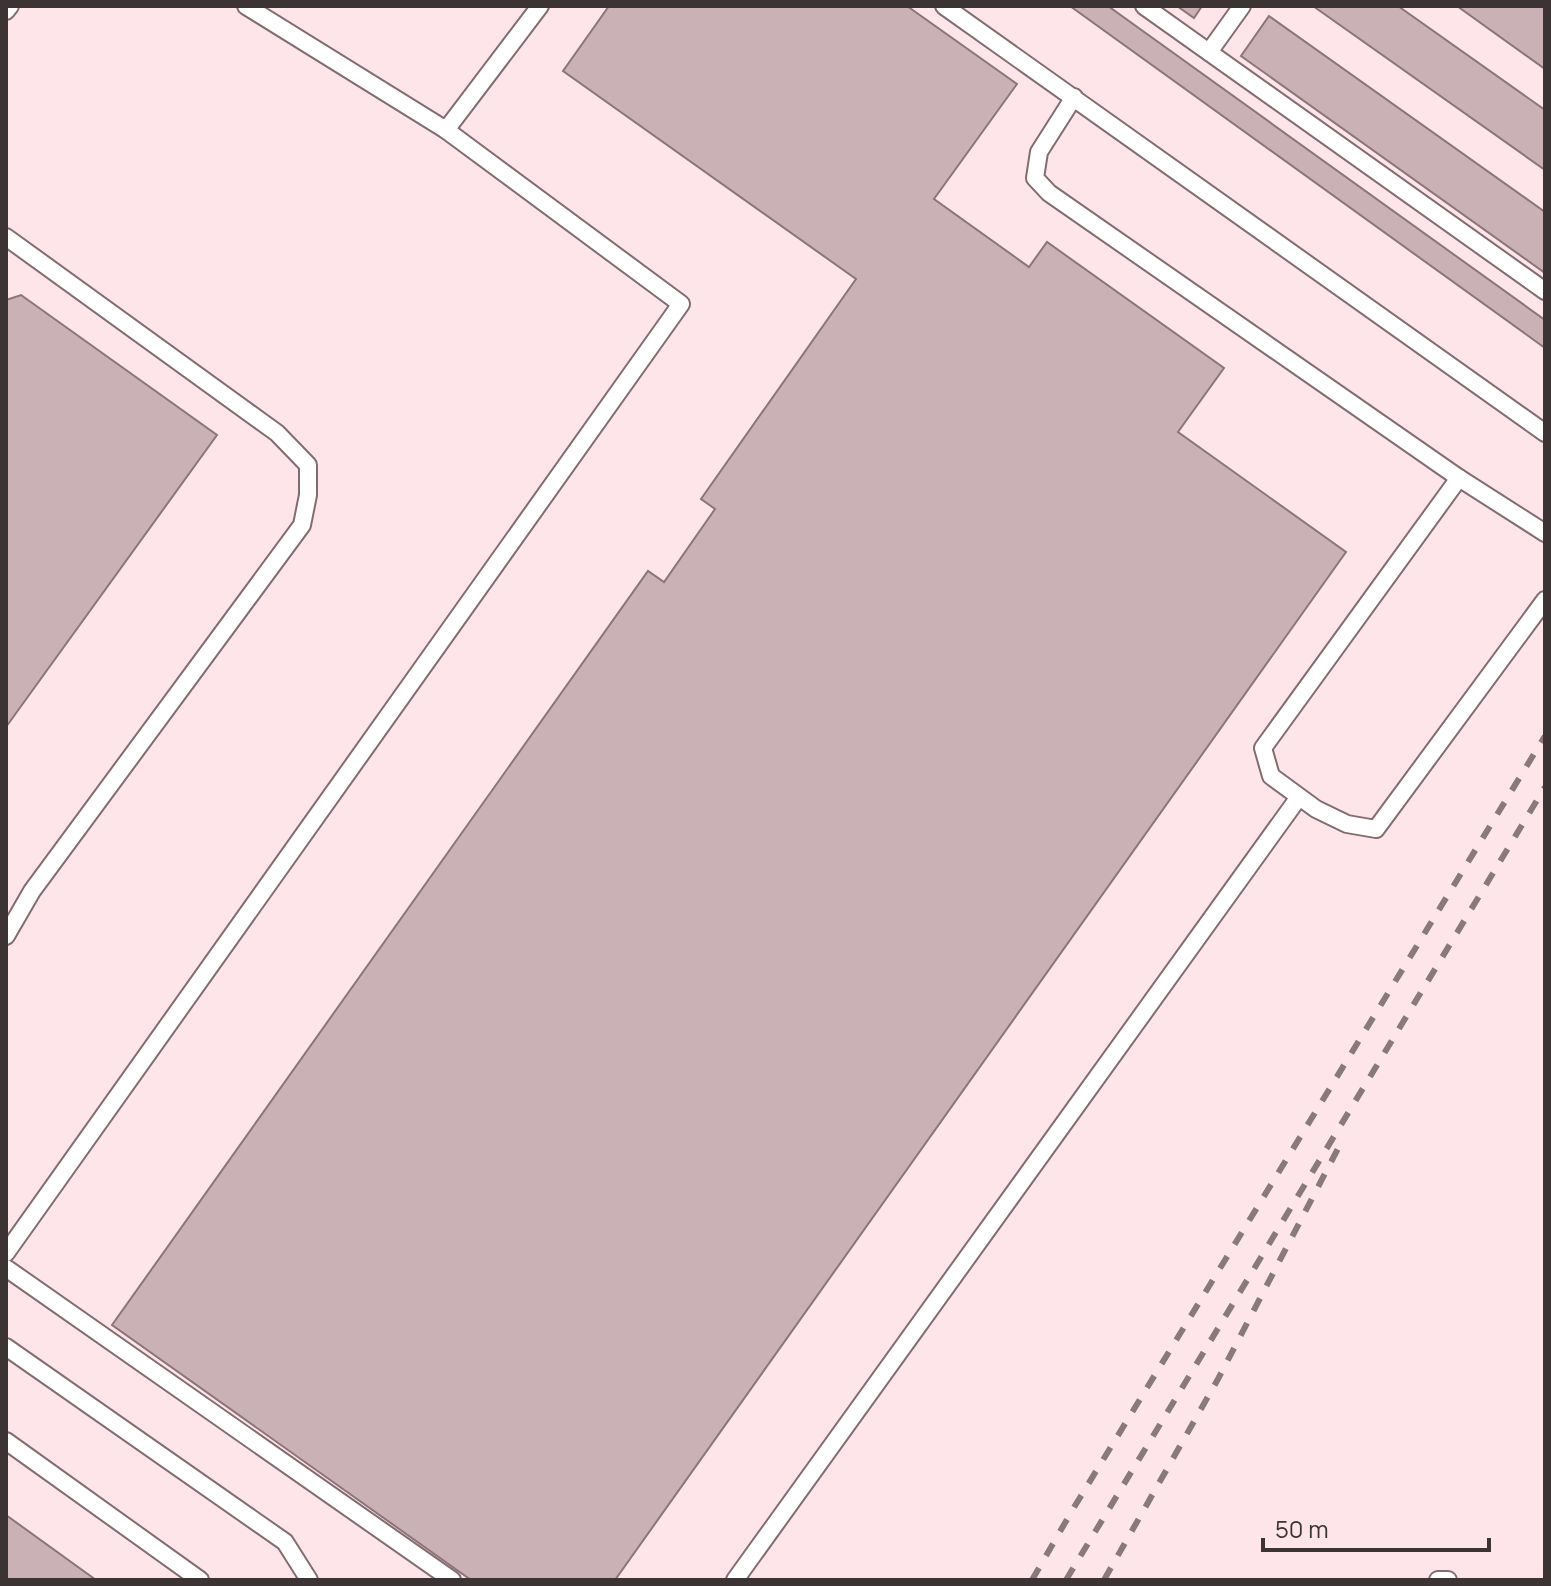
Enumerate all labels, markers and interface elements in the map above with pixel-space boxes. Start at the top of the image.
scale bar [1263,1502,1489,1552]
text: 50 m [1275,1512,1329,1545]

